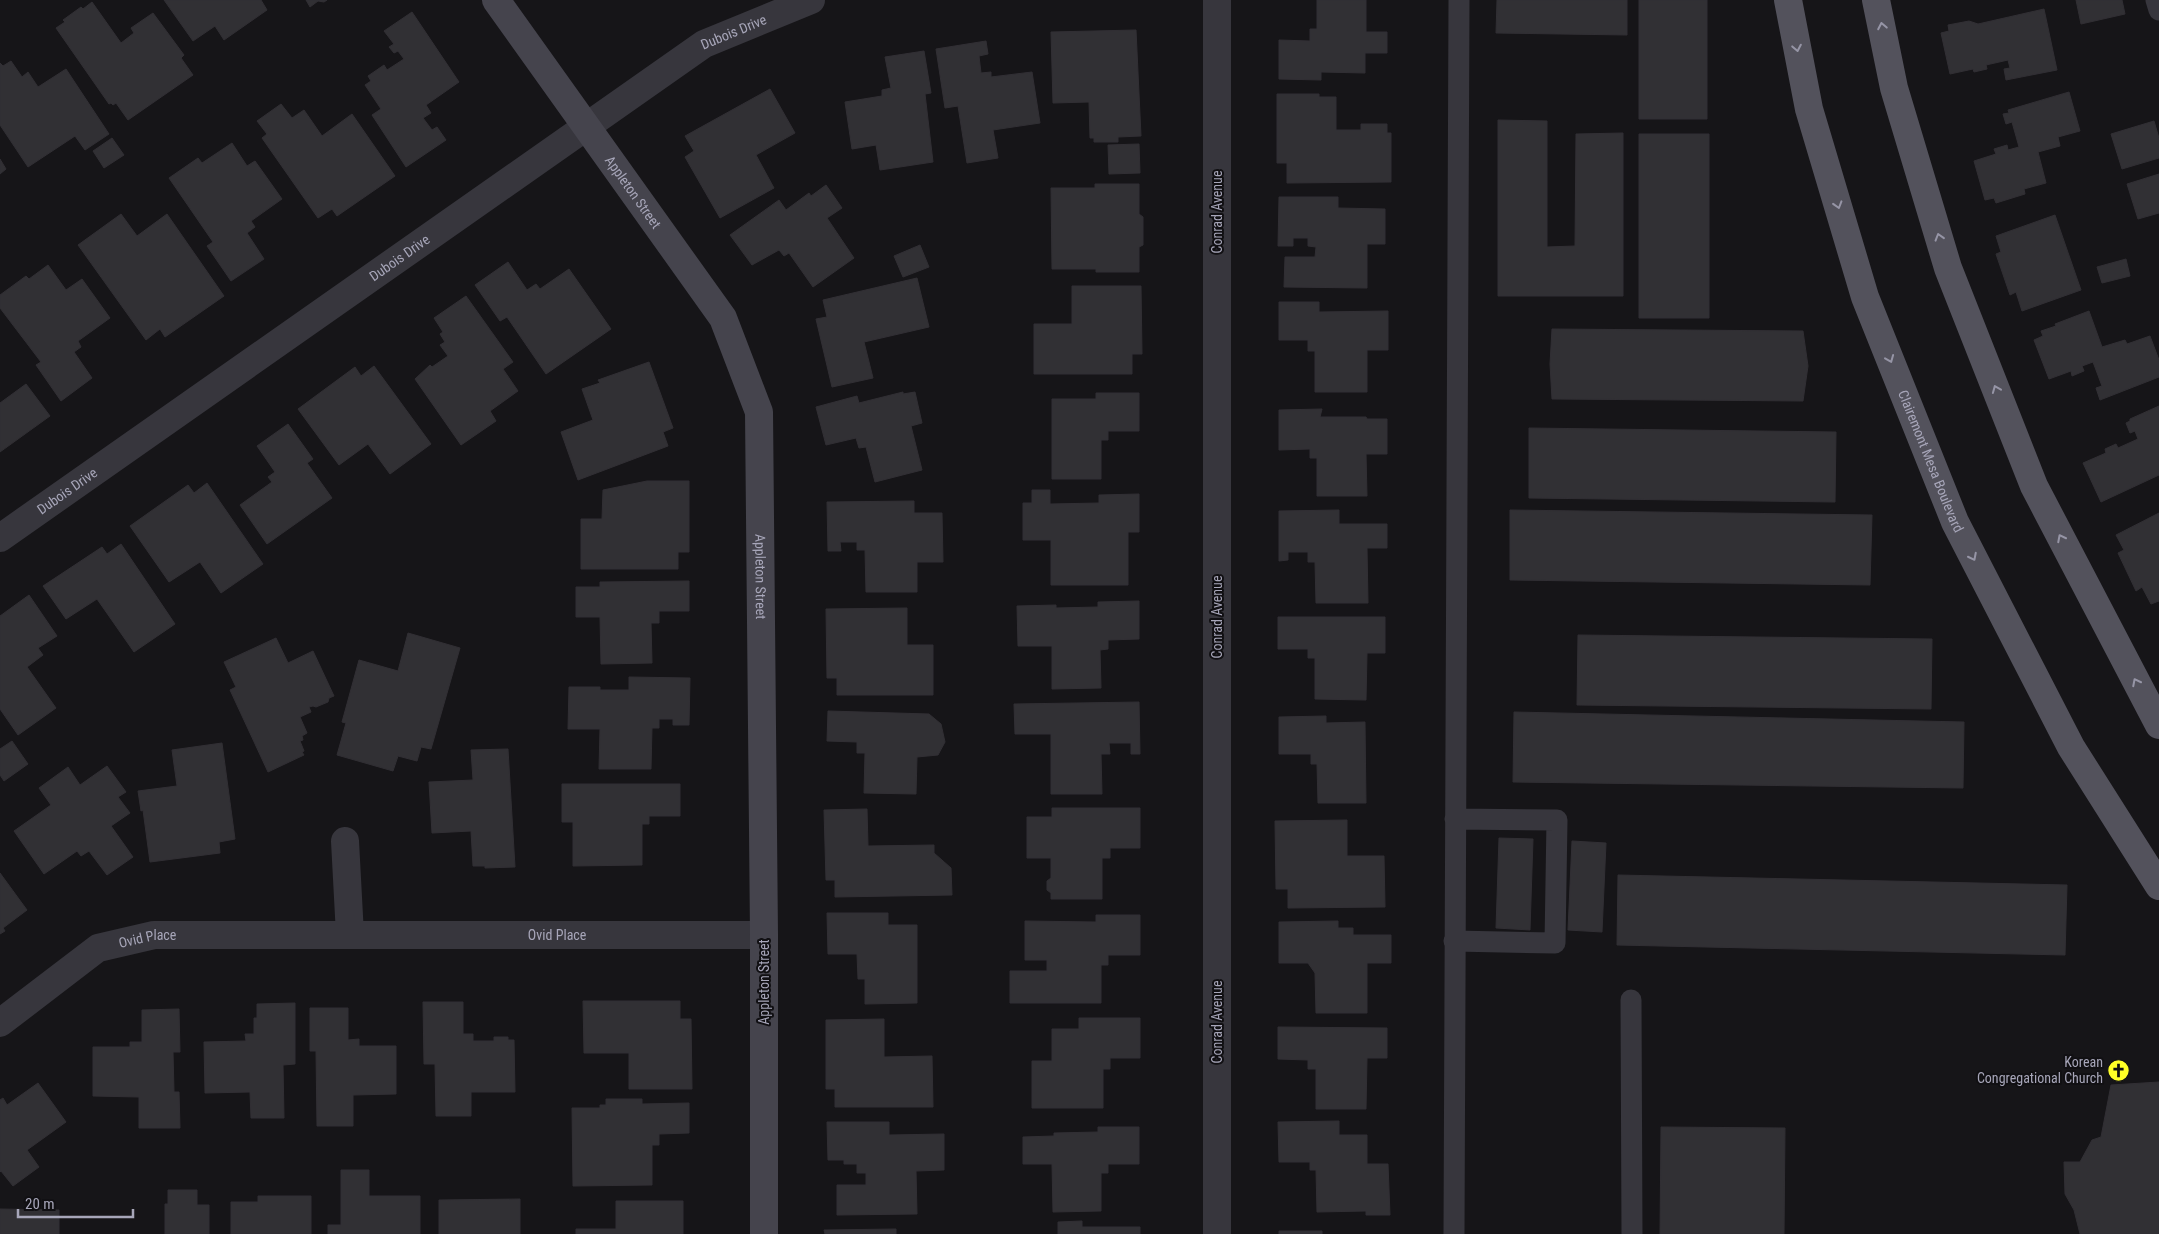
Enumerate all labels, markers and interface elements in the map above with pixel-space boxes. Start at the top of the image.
street label: Dubois Drive [698,11,769,52]
one-way arrow [1877,22,1887,31]
one-way arrow [1792,43,1802,52]
street label: Appleton Street [602,153,664,232]
street label: Conrad Avenue [1209,170,1225,253]
one-way arrow [1832,200,1842,209]
street label: Dubois Drive [366,231,433,284]
one-way arrow [1934,233,1944,242]
one-way arrow [1884,354,1894,363]
one-way arrow [1992,385,2002,394]
street label: Clairemont Mesa Boulevard [1895,388,1967,535]
street label: Dubois Drive [34,464,101,517]
street label: Appleton Street [752,534,769,619]
one-way arrow [2057,534,2067,543]
one-way arrow [1967,552,1977,561]
street label: Conrad Avenue [1209,575,1225,658]
one-way arrow [2132,678,2142,687]
street label: Ovid Place [117,927,177,951]
street label: Ovid Place [528,927,587,943]
street label: Appleton Street [756,939,772,1025]
street label: Conrad Avenue [1209,980,1225,1063]
place label: Korean Congregational Church [1977,1054,2103,1086]
church icon: Korean Congregational Church [2107,1058,2131,1082]
scale bar [18,1186,132,1218]
text: 20 m [25,1195,55,1213]

